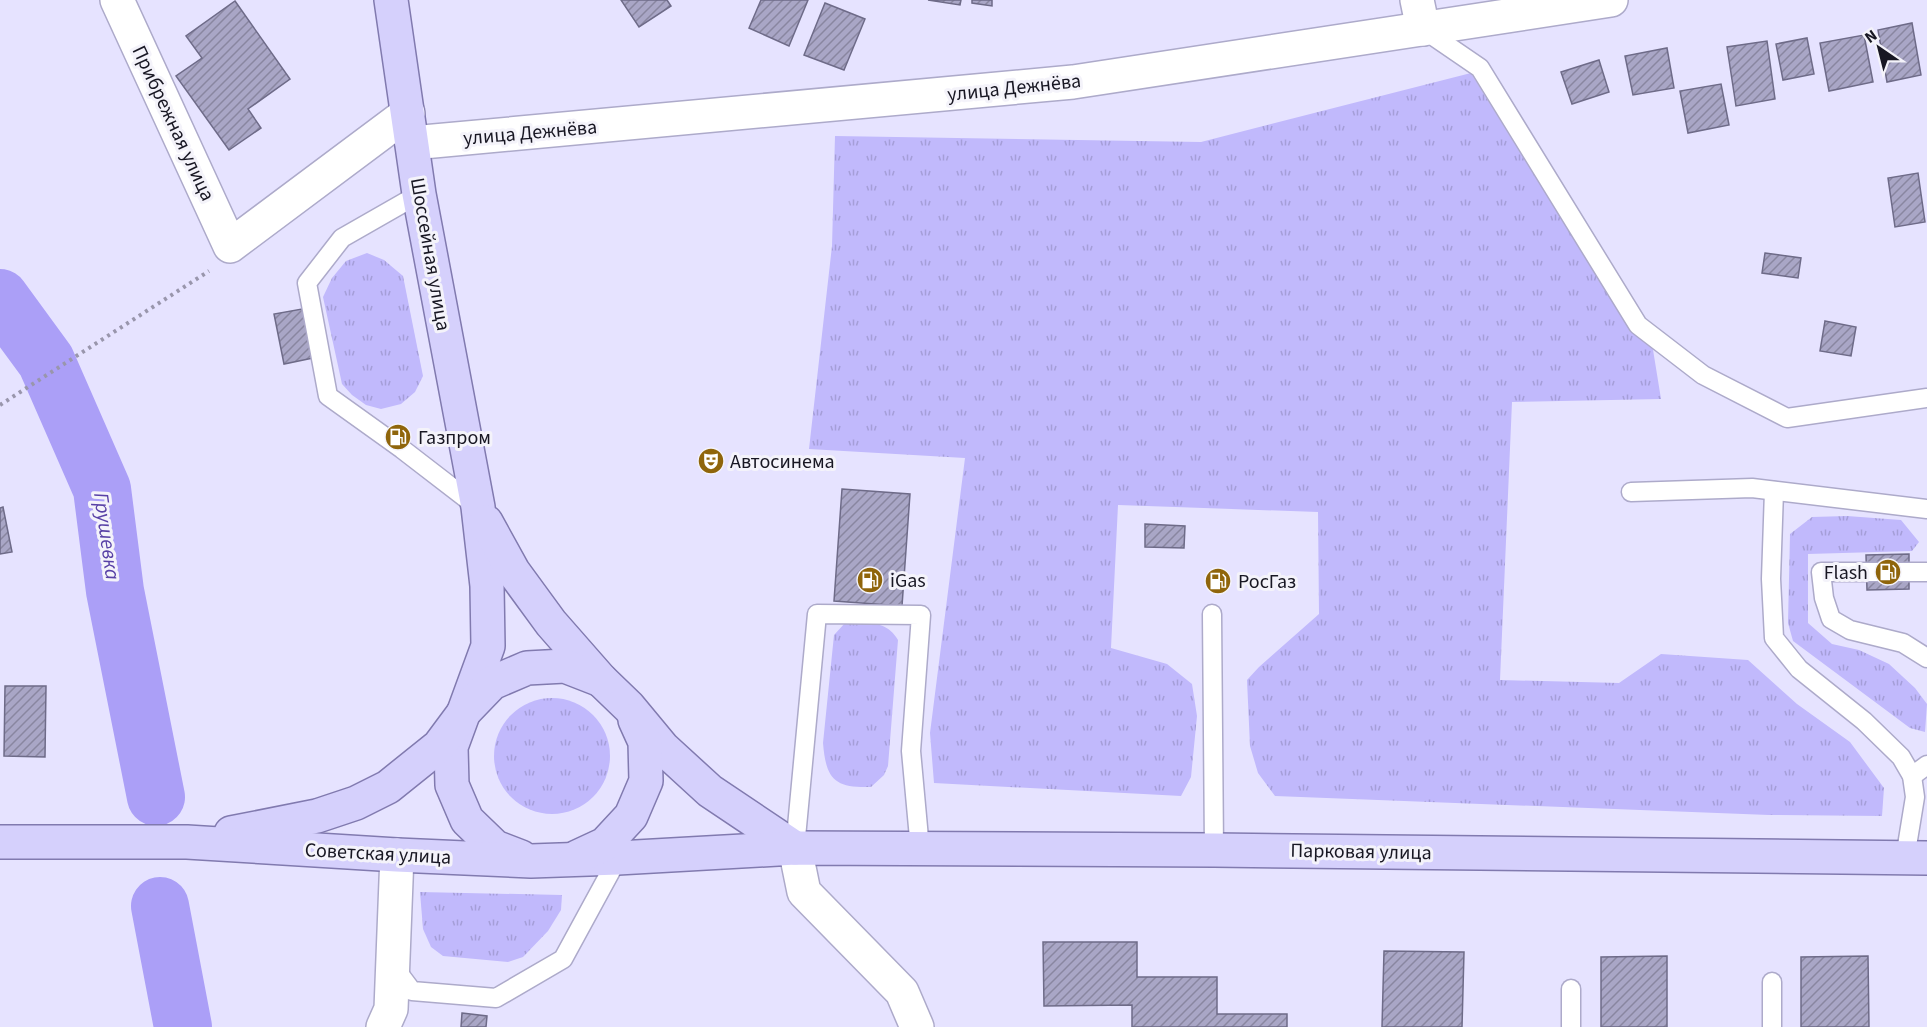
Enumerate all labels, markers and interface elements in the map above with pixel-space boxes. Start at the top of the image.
north arrow [1849,18,1909,78]
text: N [1860,24,1882,49]
street label: Прибрежная улица [125,41,221,206]
street label: улица Дежнёва [946,67,1082,109]
street label: улица Дежнёва [462,113,598,153]
street label: Шоссейная улица [403,175,457,333]
fuel station icon: Газпром [383,422,413,452]
place label: Газпром [418,424,491,452]
theatre icon: Автосинема [696,446,726,476]
place label: Автосинема [730,448,835,476]
water label: Грушевка [86,490,128,582]
fuel station icon: Flash [1873,557,1903,587]
place label: Flash [1824,559,1868,587]
fuel station icon: iGas [855,565,885,595]
fuel station icon: РосГаз [1203,566,1233,596]
place label: iGas [890,567,926,595]
place label: РосГаз [1238,568,1296,596]
street label: Советская улица [304,836,452,872]
street label: Парковая улица [1290,837,1432,867]

